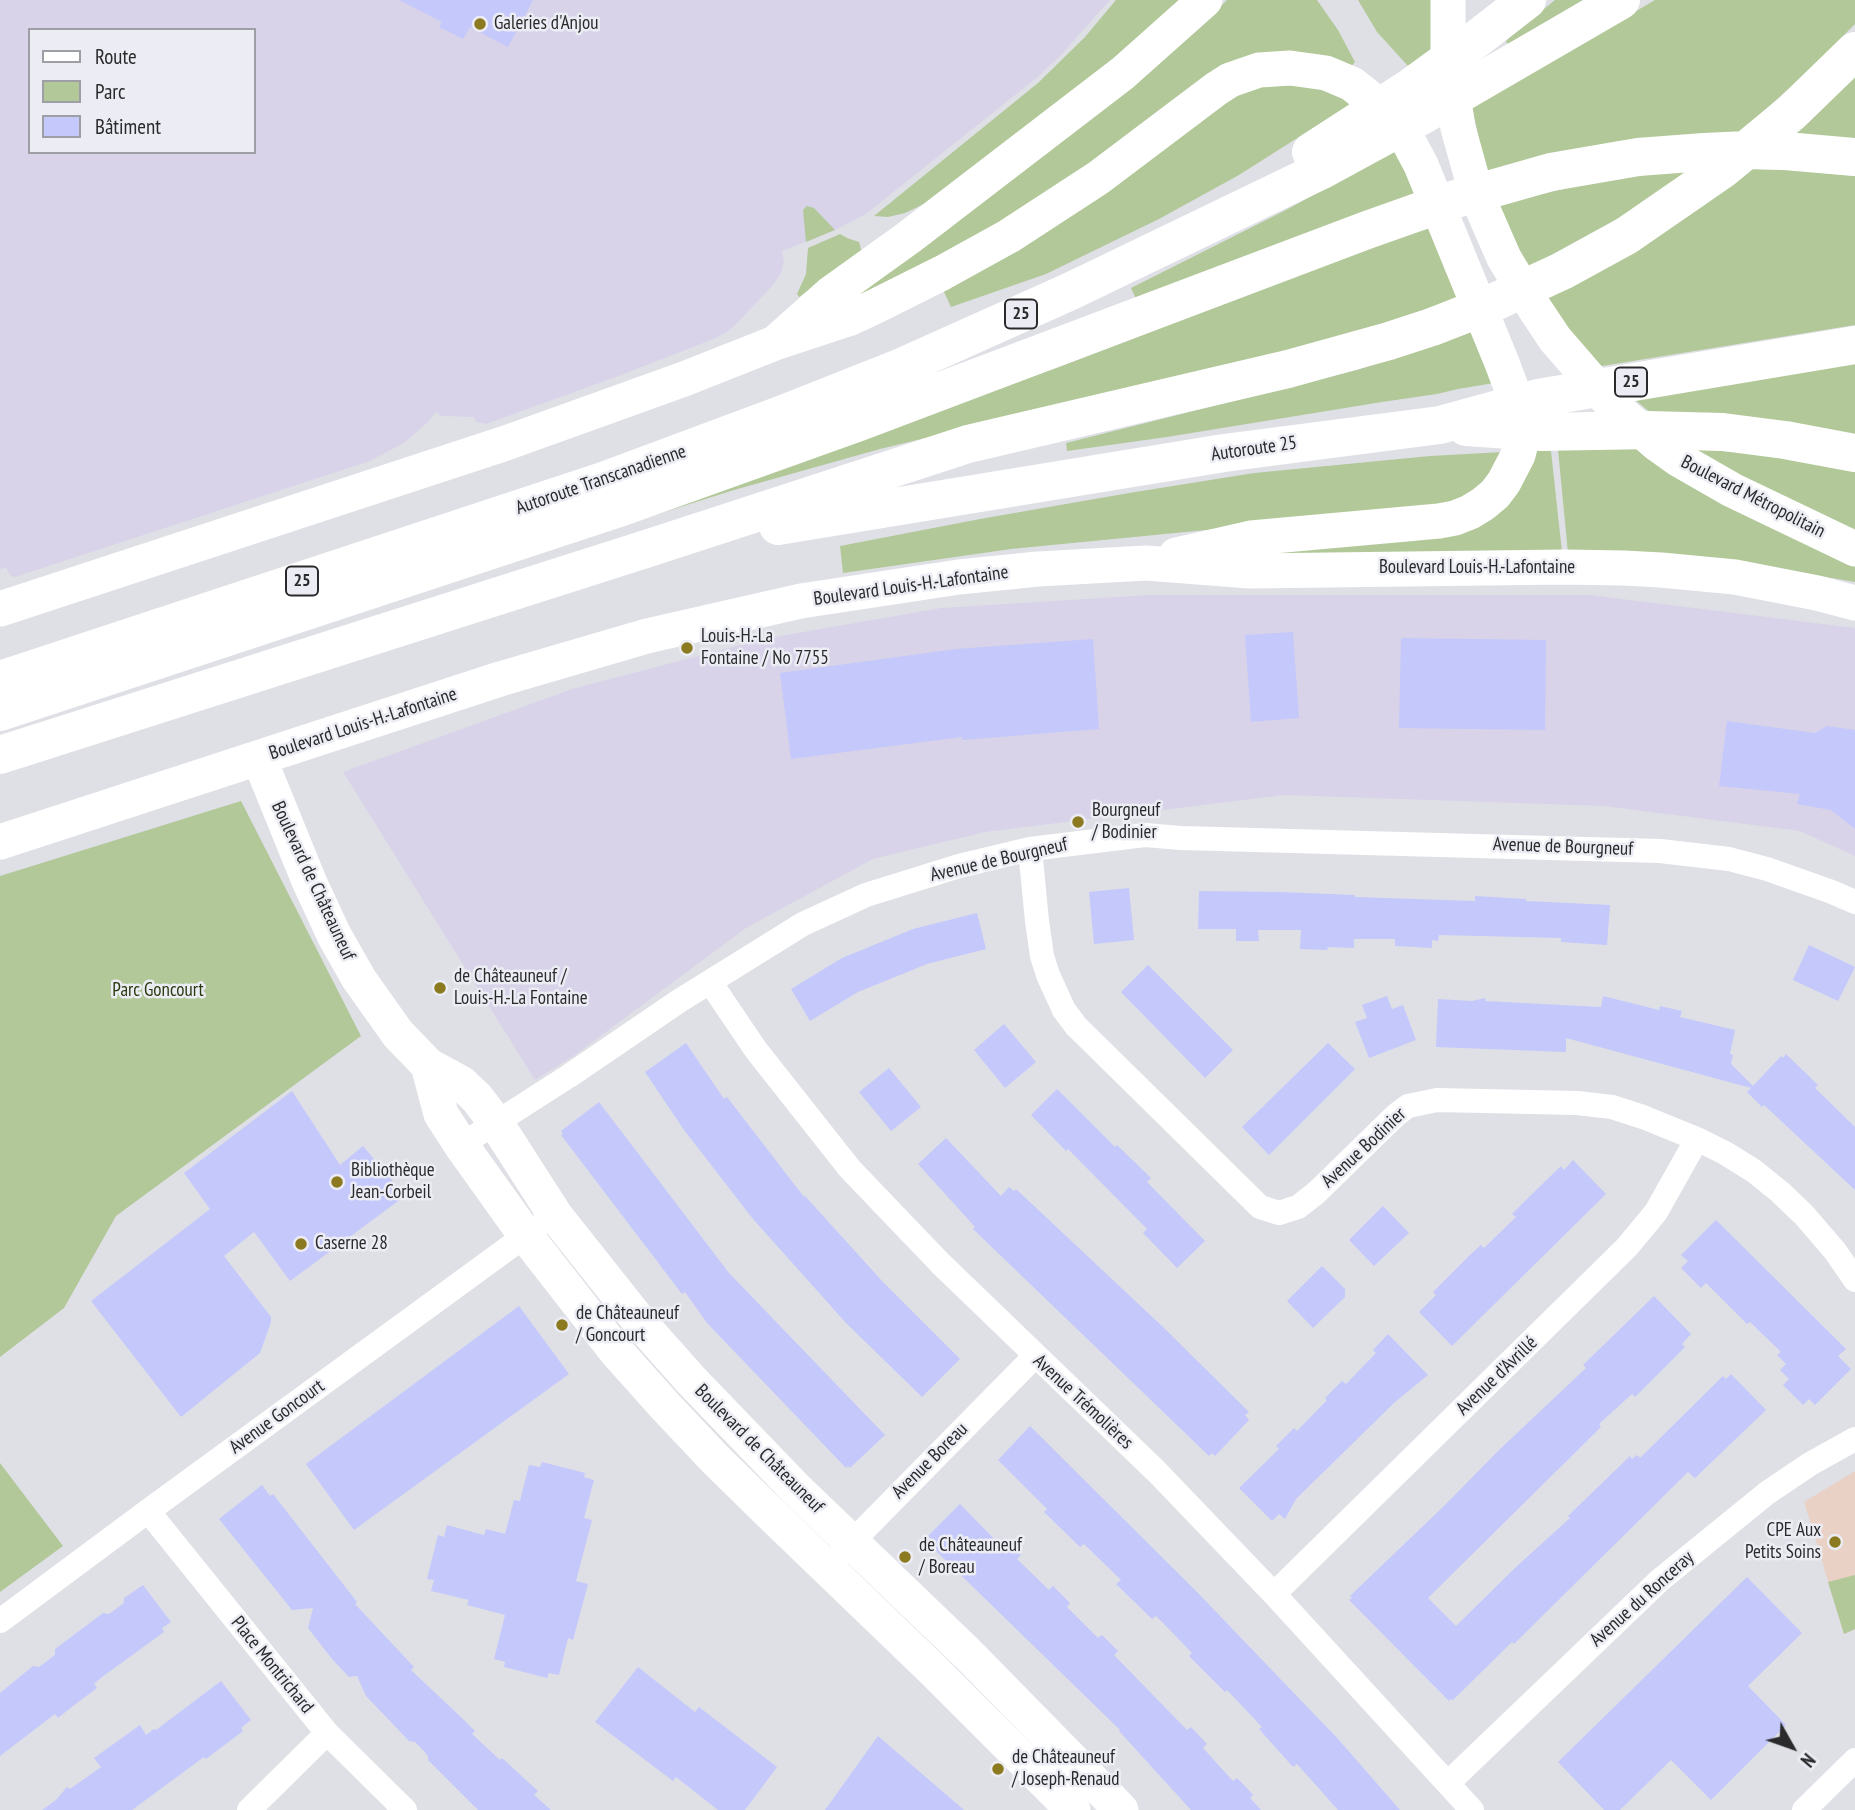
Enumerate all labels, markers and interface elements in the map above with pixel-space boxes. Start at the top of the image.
place label: Galeries d'Anjou [494,13,598,35]
marker: Galeries d'Anjou [472,16,488,32]
legend [28,28,256,154]
text: Route [95,43,137,70]
text: Parc [95,78,126,105]
text: Bâtiment [95,113,161,140]
road number: 25 [1005,300,1037,328]
road number: 25 [1615,368,1647,396]
street label: Autoroute 25 [1210,432,1298,466]
street label: Autoroute Transcanadienne [513,440,689,520]
street label: Boulevard Métropolitain [1677,451,1829,543]
street label: Boulevard Louis-H.-Lafontaine [1379,557,1575,579]
street label: Boulevard Louis-H.-Lafontaine [812,561,1010,611]
road number: 25 [286,566,318,596]
place label: Louis-H.-La Fontaine / No 7755 [701,626,829,670]
marker: Louis-H.-La Fontaine / No 7755 [679,640,695,656]
street label: Boulevard Louis-H.-Lafontaine [266,683,460,765]
street label: Boulevard de Châteauneuf [266,798,360,964]
place label: Bourgneuf / Bodinier [1092,800,1160,844]
marker: Bourgneuf / Bodinier [1070,814,1086,830]
street label: Avenue de Bourgneuf [928,833,1070,887]
street label: Avenue de Bourgneuf [1492,833,1634,861]
place label: de Châteauneuf / Louis-H.-La Fontaine [454,966,588,1010]
park label: Parc Goncourt [112,980,204,1002]
marker: de Châteauneuf / Louis-H.-La Fontaine [432,980,448,996]
street label: Avenue Bodinier [1317,1103,1411,1193]
place label: Bibliothèque Jean-Corbeil [351,1160,435,1204]
marker: Bibliothèque Jean-Corbeil [329,1174,345,1190]
place label: Caserne 28 [315,1233,388,1255]
marker: Caserne 28 [293,1236,309,1252]
place label: de Châteauneuf / Goncourt [576,1303,679,1347]
marker: de Châteauneuf / Goncourt [554,1317,570,1333]
street label: Avenue d'Avrillé [1452,1332,1542,1420]
street label: Avenue Trémolières [1028,1350,1138,1454]
street label: Avenue Goncourt [225,1375,329,1459]
street label: Boulevard de Châteauneuf [690,1380,828,1518]
street label: Avenue Boreau [887,1418,973,1504]
place label: CPE Aux Petits Soins [1745,1520,1821,1564]
marker: CPE Aux Petits Soins [1827,1534,1843,1550]
place label: de Châteauneuf / Boreau [919,1535,1022,1579]
street label: Avenue du Ronceray [1585,1546,1699,1652]
marker: de Châteauneuf / Boreau [897,1549,913,1565]
street label: Place Montrichard [226,1612,318,1718]
north arrow [1757,1712,1827,1782]
place label: de Châteauneuf / Joseph-Renaud [1012,1747,1119,1791]
text: N [1796,1749,1821,1772]
marker: de Châteauneuf / Joseph-Renaud [990,1761,1006,1777]

